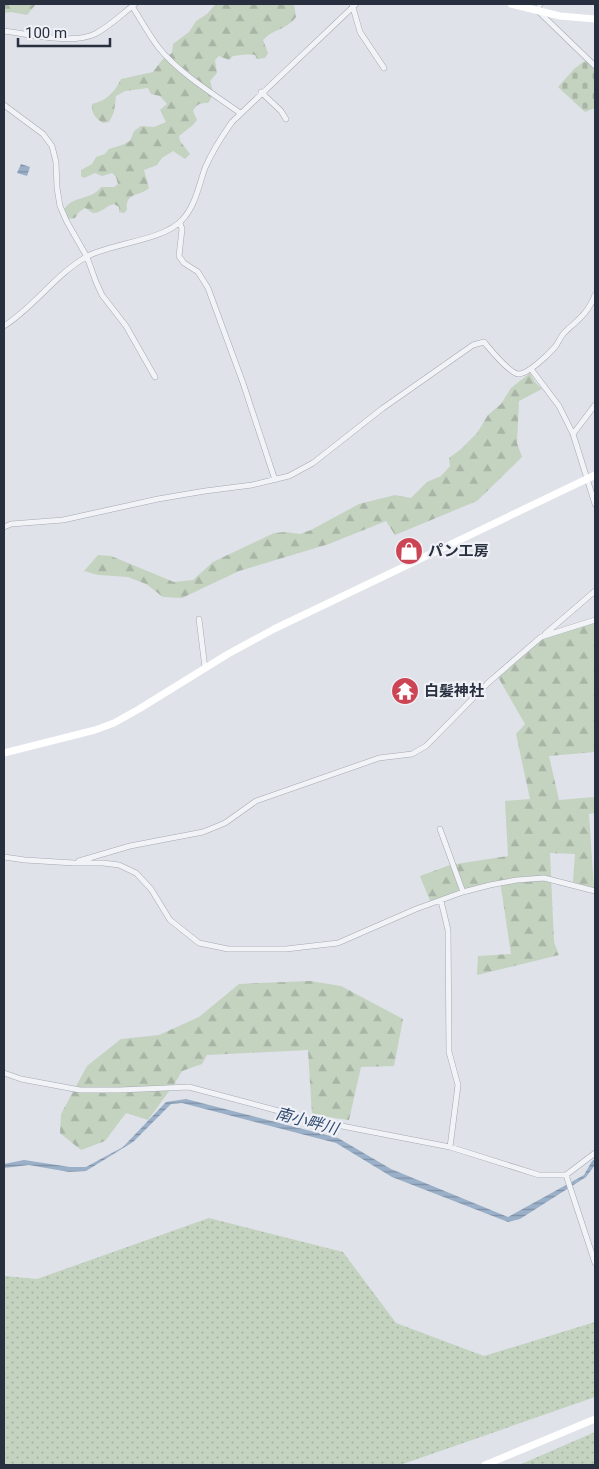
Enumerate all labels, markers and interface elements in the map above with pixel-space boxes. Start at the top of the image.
scale bar [18,15,110,47]
text: 100 m [25,24,67,42]
shop icon: パン工房 [394,536,424,566]
place label: パン工房 [428,542,489,560]
temple icon: 白髪神社 [390,676,420,706]
place label: 白髪神社 [424,682,484,700]
water label: 南小畔川 [274,1104,342,1139]

